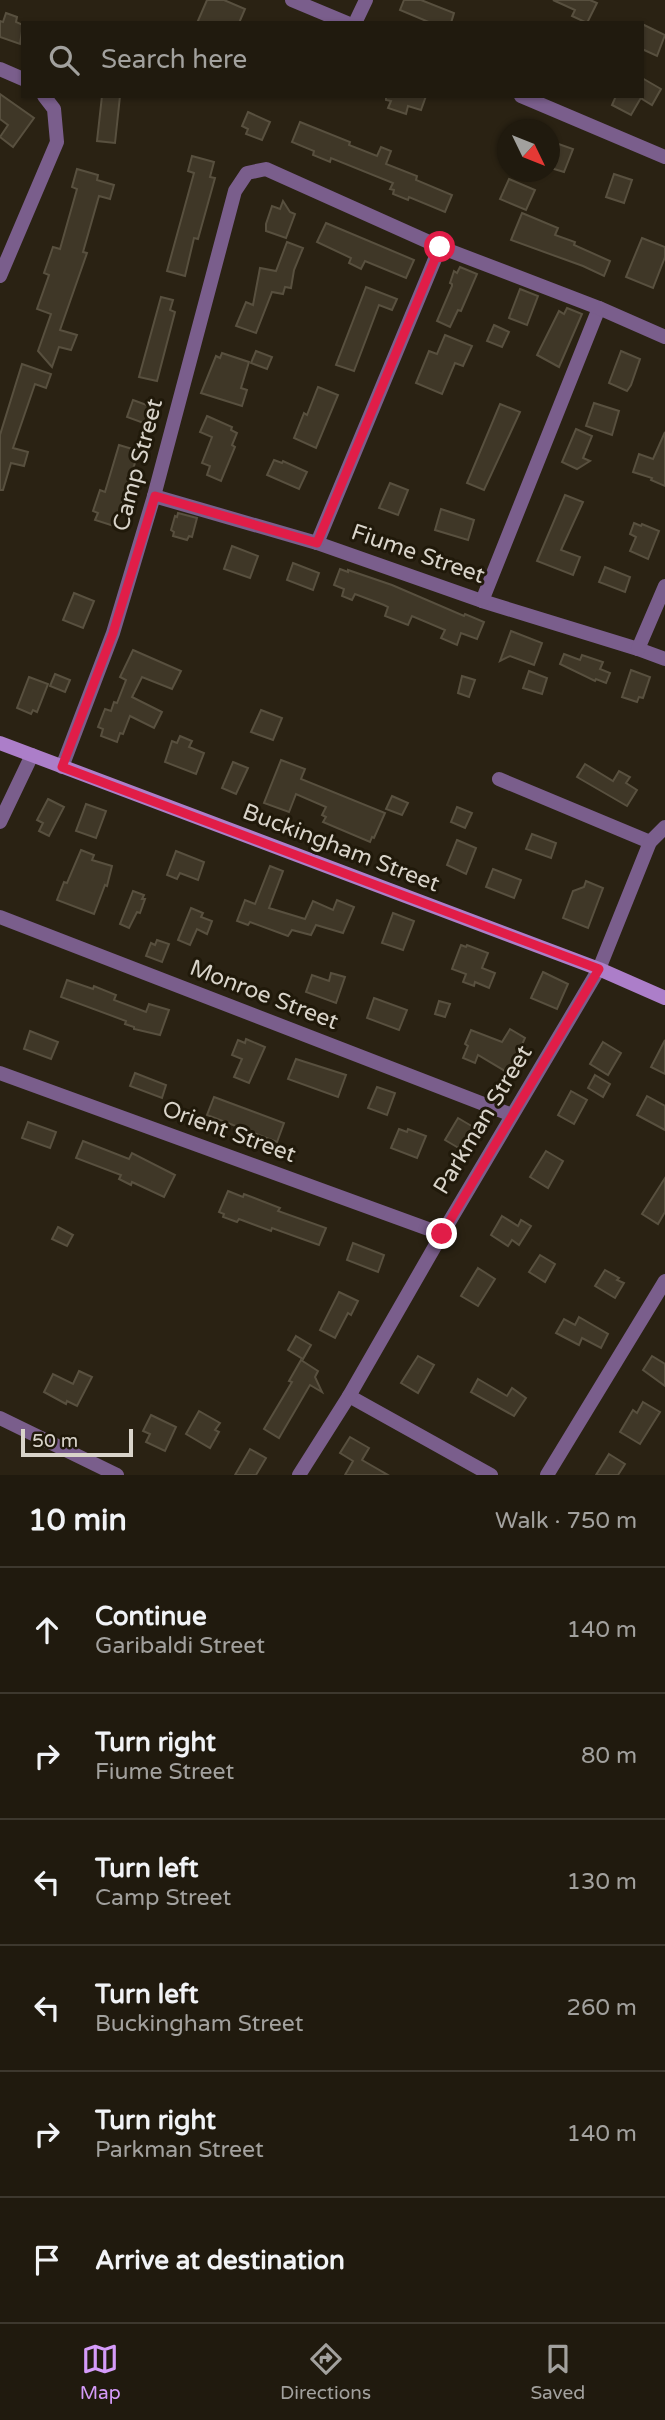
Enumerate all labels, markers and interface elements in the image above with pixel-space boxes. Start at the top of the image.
search box [21,21,644,98]
icon: search [45,41,83,79]
text: Search here [101,44,247,75]
north arrow [497,119,560,182]
route start [424,231,455,262]
street label: Camp Street [107,395,169,534]
street label: Fiume Street [348,518,489,590]
street label: Buckingham Street [239,798,444,899]
street label: Monroe Street [186,954,343,1036]
street label: Parkman Street [428,1040,539,1200]
street label: Orient Street [158,1095,300,1169]
route end [426,1218,457,1249]
scale bar [21,1426,133,1458]
text: 50 m [32,1430,78,1452]
text: 10 min [28,1502,127,1539]
text: Walk · 750 m [495,1507,637,1535]
text: Continue [95,1601,207,1632]
icon: ahead [28,1611,66,1649]
text: 140 m [567,1616,637,1644]
text: Garibaldi Street [95,1632,265,1660]
text: Turn right [95,1727,216,1758]
icon: right [28,1737,66,1775]
text: 80 m [581,1742,637,1770]
text: Fiume Street [95,1758,234,1786]
text: Turn left [95,1853,198,1884]
icon: left [28,1863,66,1901]
text: 130 m [567,1868,637,1896]
text: Camp Street [95,1884,231,1912]
text: Turn left [95,1979,198,2010]
icon: left [28,1989,66,2027]
text: 260 m [567,1994,637,2022]
text: Buckingham Street [95,2010,304,2038]
text: Turn right [95,2105,216,2136]
icon: right [28,2115,66,2153]
text: 140 m [567,2120,637,2148]
text: Parkman Street [95,2136,264,2164]
icon: arrive [28,2241,66,2279]
text: Arrive at destination [95,2245,345,2276]
tab: Map [80,2340,121,2404]
tab: Directions [280,2340,371,2404]
tab: Saved [530,2340,585,2404]

